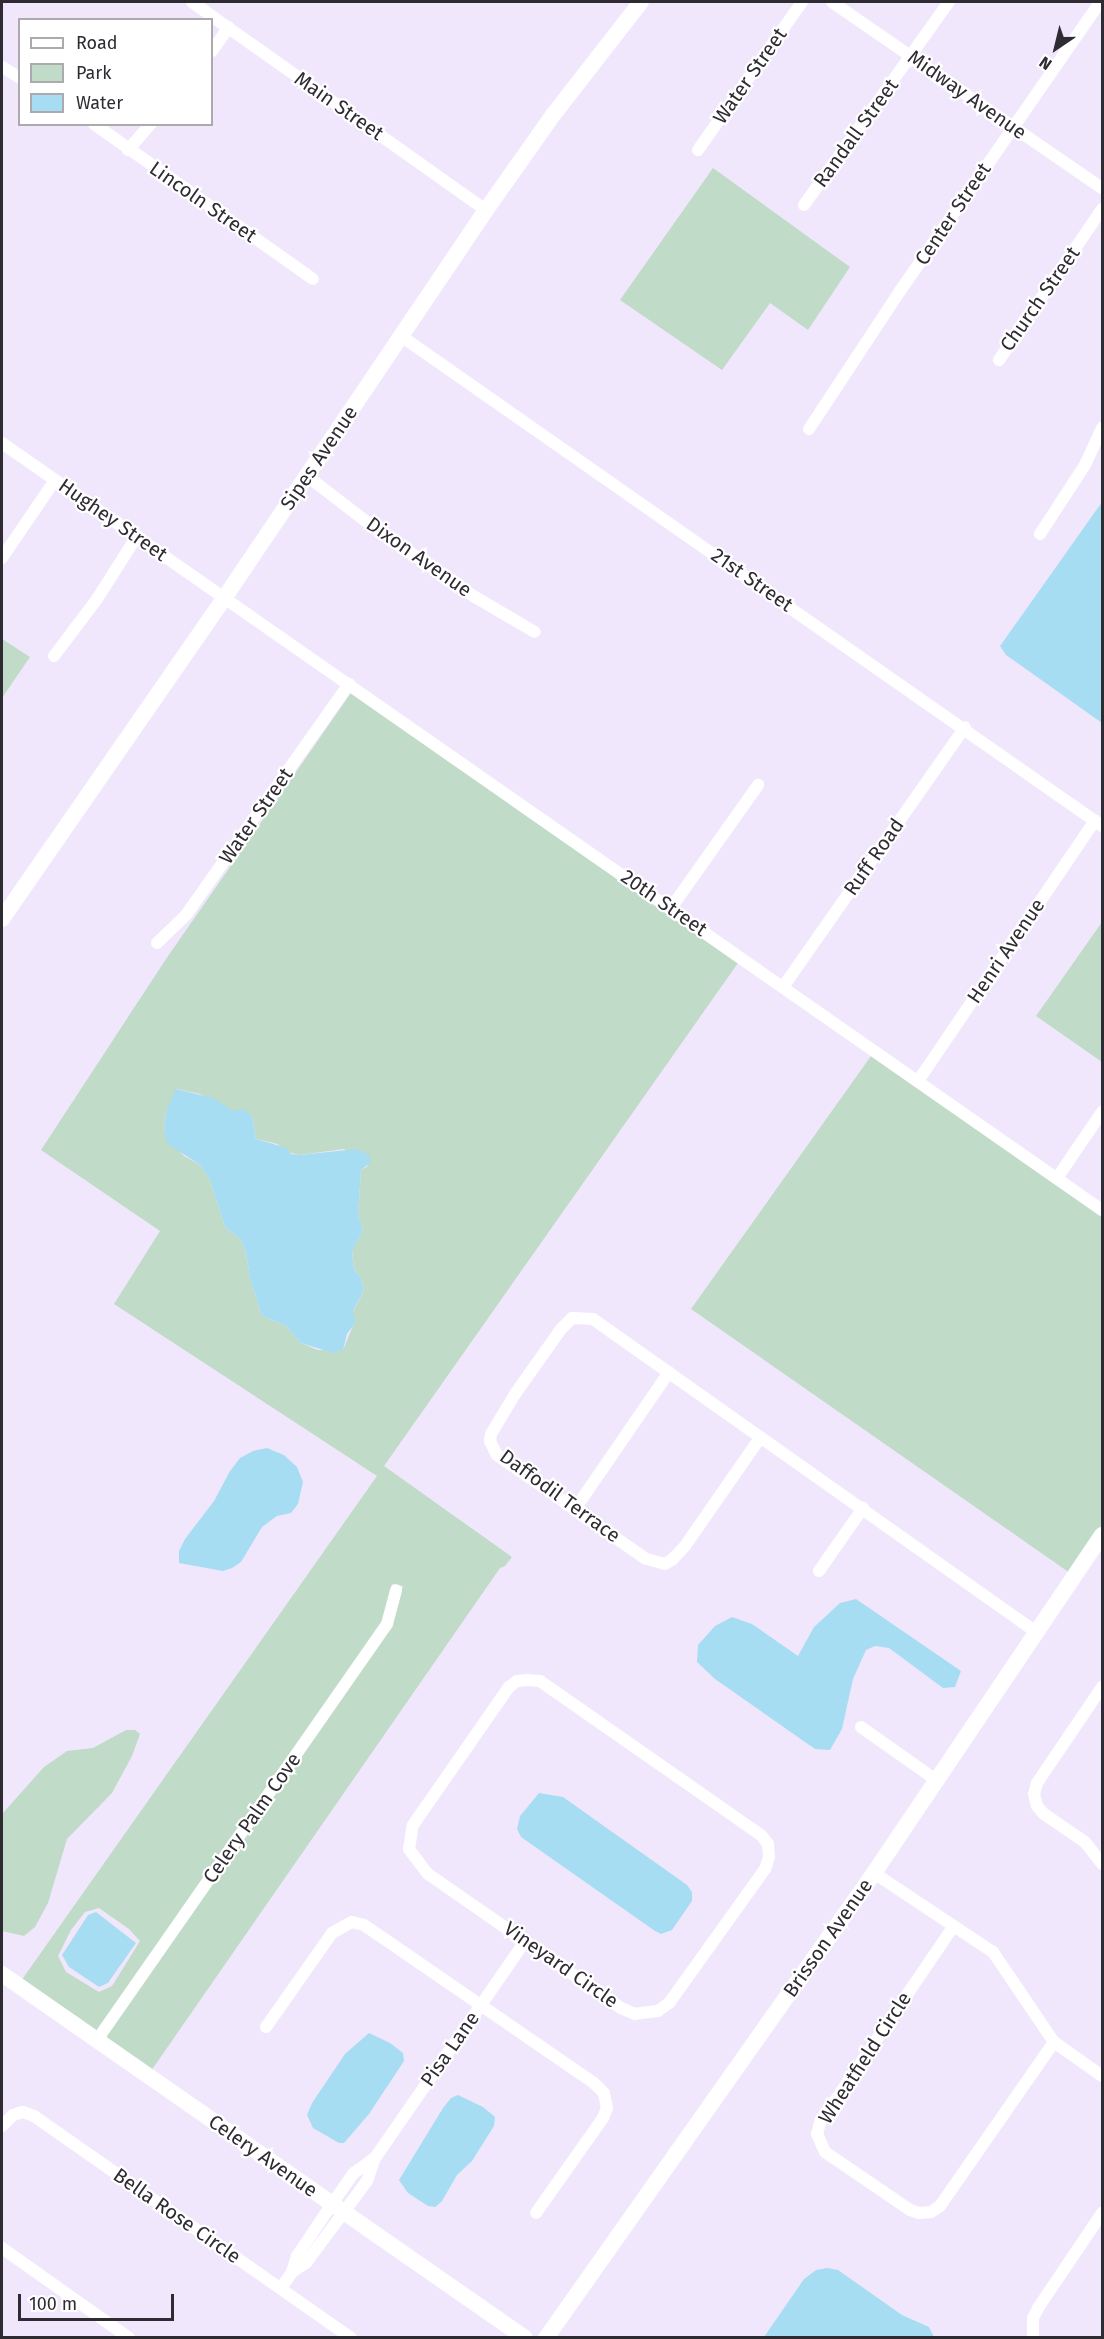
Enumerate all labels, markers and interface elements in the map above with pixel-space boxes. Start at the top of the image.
legend [18,18,213,126]
north arrow [1026,18,1086,78]
street label: Water Street [708,23,792,129]
text: Road [76,32,118,54]
street label: Midway Avenue [903,45,1031,145]
text: N [1036,52,1055,74]
text: Park [76,62,111,84]
street label: Main Street [290,67,388,145]
street label: Randall Street [809,74,903,192]
text: Water [76,92,123,114]
street label: Lincoln Street [145,156,261,248]
street label: Center Street [910,158,996,270]
street label: Church Street [995,242,1085,356]
street label: Sipes Avenue [275,401,363,515]
street label: Hughey Street [54,474,172,566]
street label: Dixon Avenue [362,512,476,602]
street label: 21st Street [707,543,797,617]
street label: Water Street [214,763,298,869]
street label: Ruff Road [839,814,909,900]
street label: 20th Street [616,865,712,941]
street label: Henri Avenue [962,894,1050,1008]
street label: Daffodil Terrace [495,1444,625,1548]
street label: Celery Palm Cove [198,1748,306,1888]
street label: Brisson Avenue [778,1874,878,2002]
street label: Vineyard Circle [499,1917,623,2013]
street label: Wheatfield Circle [813,1987,917,2129]
street label: Pisa Lane [416,2007,484,2091]
street label: Celery Avenue [204,2110,322,2202]
street label: Bella Rose Circle [109,2163,245,2269]
scale bar [21,2282,177,2320]
text: 100 m [29,2293,77,2315]

